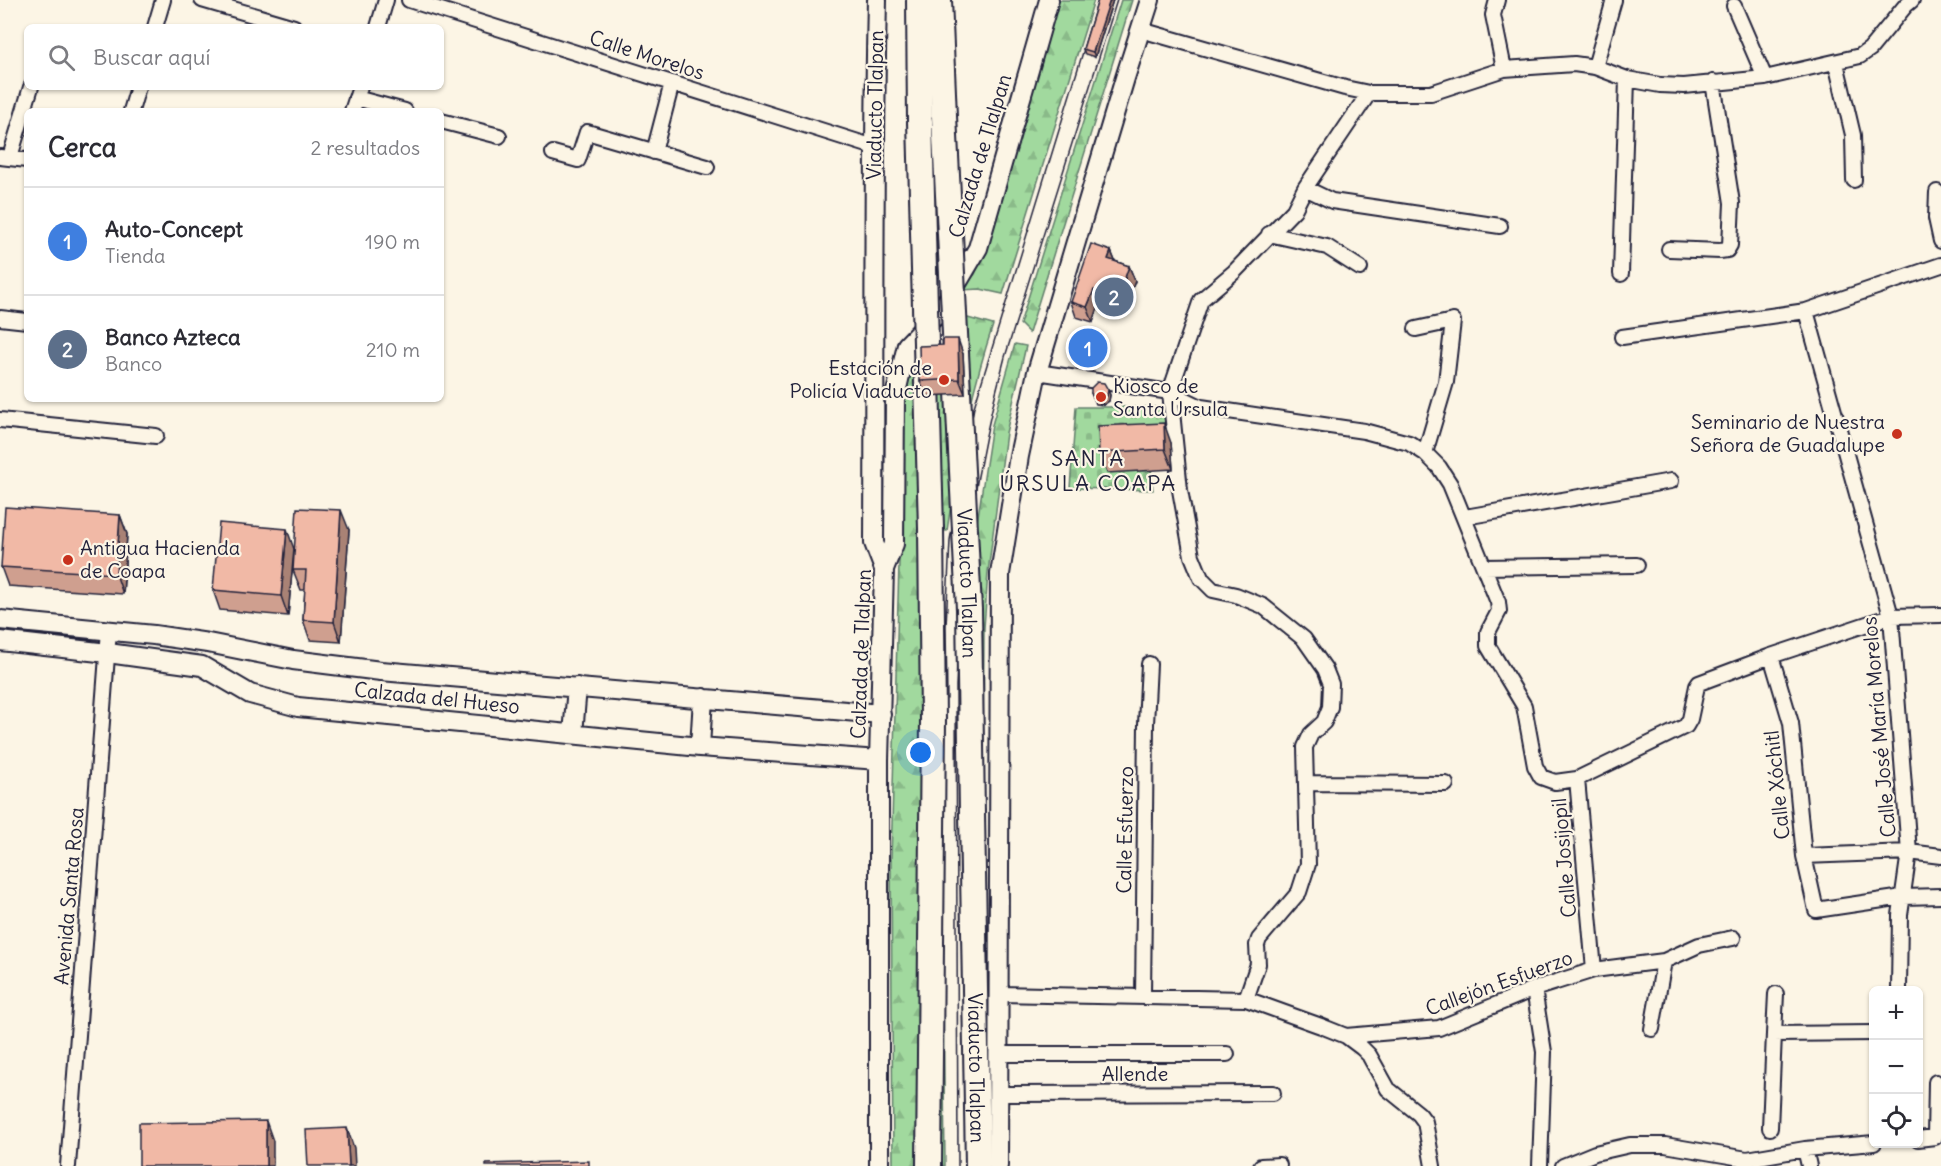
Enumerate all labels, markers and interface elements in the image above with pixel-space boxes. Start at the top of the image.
search box [24,24,444,90]
street label: Calle Morelos [587,24,708,85]
street label: Viaducto Tlalpan [861,30,888,180]
icon: search [45,41,78,74]
text: Buscar aquí [93,43,210,71]
street label: Calzada de Tlalpan [943,71,1016,241]
text: Cerca [48,131,117,164]
text: 2 resultados [311,135,420,160]
text: Auto-Concept [105,215,243,243]
text: 1 [64,229,71,254]
text: 190 m [365,229,420,254]
text: Tienda [105,243,165,268]
pin: 2 [1094,274,1134,320]
text: Banco Azteca [105,323,241,351]
pin: 1 [1068,326,1108,370]
text: 2 [62,337,73,362]
text: 210 m [366,337,420,362]
text: Banco [105,351,162,376]
place label: Estación de Policía Viaducto [790,355,932,403]
marker: Estación de Policía Viaducto [937,373,951,387]
place label: Kiosco de Santa Úrsula [1113,373,1228,421]
marker: Kiosco de Santa Úrsula [1094,390,1108,404]
place label: Seminario de Nuestra Señora de Guadalupe [1690,409,1885,457]
marker: Seminario de Nuestra Señora de Guadalupe [1890,427,1904,441]
district label: SANTA ÚRSULA COAPA [999,444,1177,497]
street label: Viaducto Tlalpan [952,508,983,658]
place label: Antigua Hacienda de Coapa [80,535,240,583]
marker: Antigua Hacienda de Coapa [61,553,75,567]
street label: Calzada de Tlalpan [845,569,876,739]
street label: Calle José María Morelos [1856,616,1901,839]
street label: Calzada del Hueso [353,676,521,719]
street label: Calle Xóchitl [1758,729,1795,841]
your location [906,738,935,767]
street label: Calle Esfuerzo [1111,766,1138,894]
street label: Calle Josijopil [1546,797,1581,919]
street label: Avenida Santa Rosa [48,806,89,986]
street label: Callejón Esfuerzo [1422,944,1576,1021]
map controls [1869,986,1923,1148]
button: + [1869,986,1923,1040]
street label: Viaducto Tlalpan [963,993,991,1143]
button: − [1869,1040,1923,1094]
street label: Allende [1102,1061,1168,1086]
button: locate [1869,1094,1923,1148]

